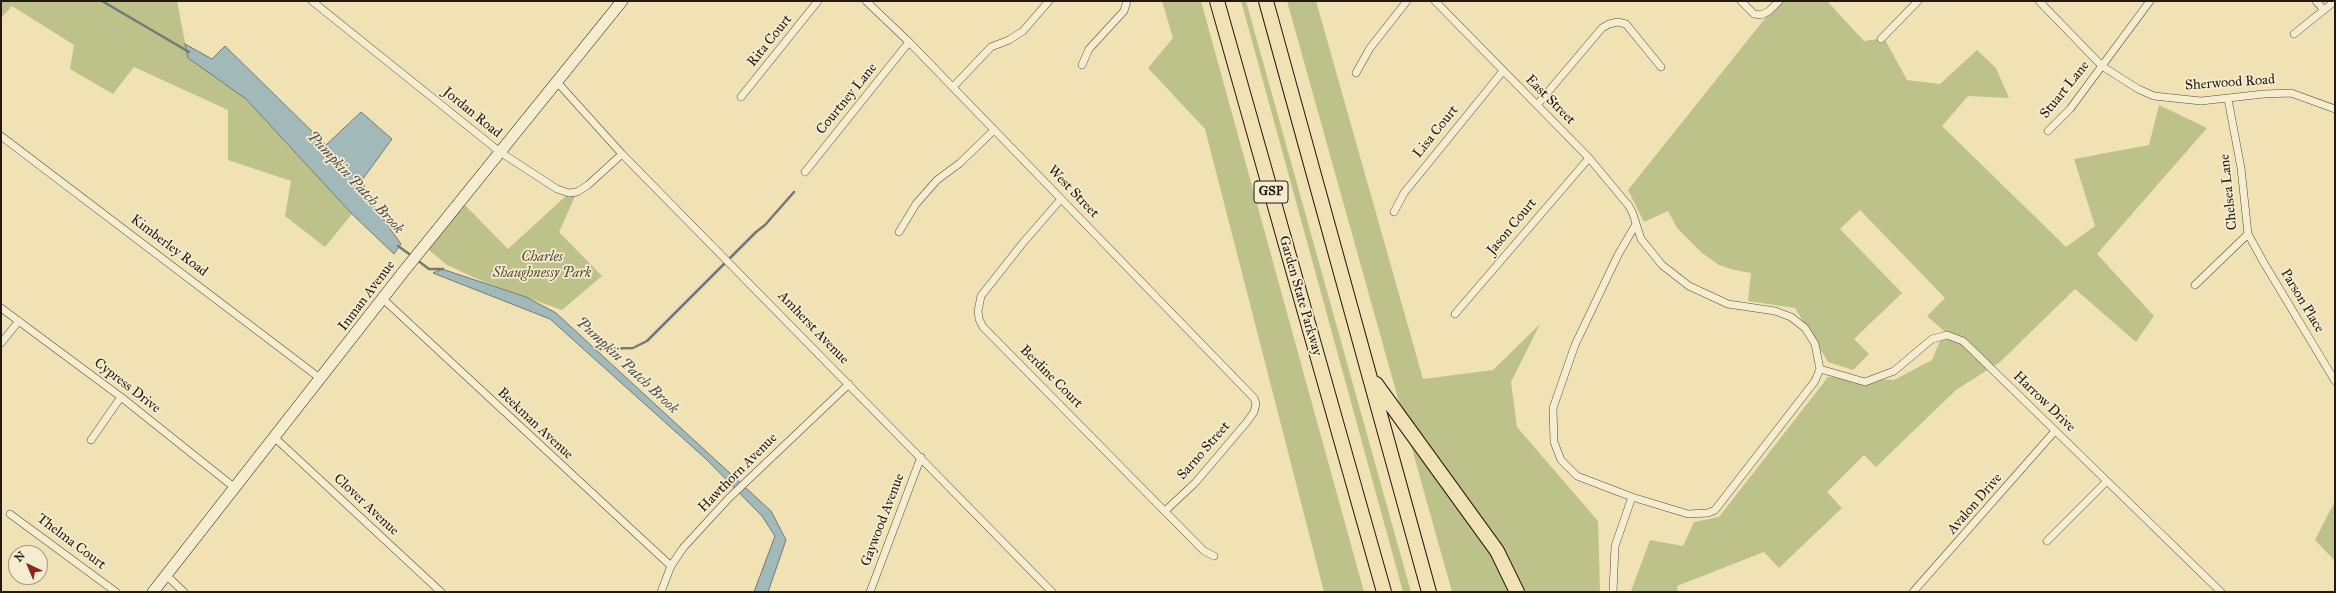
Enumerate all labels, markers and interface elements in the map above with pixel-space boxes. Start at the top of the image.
street label: Rita Court [744,12,796,70]
street label: Stuart Lane [2037,58,2093,122]
street label: Courtney Lane [813,60,881,138]
street label: Sherwood Road [2184,71,2276,95]
street label: East Street [1522,72,1578,128]
street label: Jordan Road [439,84,505,142]
street label: Lisa Court [1410,102,1462,162]
water label: Pumpkin Patch Brook [303,128,407,238]
street label: Chelsea Lane [2217,153,2241,231]
street label: West Street [1044,162,1102,222]
road number: GSP [1254,181,1288,203]
street label: Jason Court [1484,195,1540,259]
street label: Kimberley Road [127,212,211,280]
street label: Garden State Parkway [1275,234,1325,358]
park label: Charles Shaughnessy Park [493,250,591,282]
street label: Inman Avenue [335,257,399,335]
street label: Parson Place [2276,266,2328,336]
street label: Amherst Avenue [774,288,852,368]
water label: Pumpkin Patch Brook [572,314,682,418]
street label: Berdine Court [1016,342,1086,412]
street label: Cypress Drive [90,355,164,417]
street label: Harrow Drive [2009,368,2079,436]
street label: Beekman Avenue [494,385,576,463]
street label: Sarno Street [1174,418,1234,484]
street label: Hawthorn Avenue [695,430,781,516]
street label: Avalon Drive [1944,470,2006,538]
street label: Clover Avenue [330,471,402,539]
street label: Gaywood Avenue [858,471,908,569]
street label: Thelma Court [33,511,109,573]
north arrow [8,545,48,585]
text: N [12,549,28,565]

